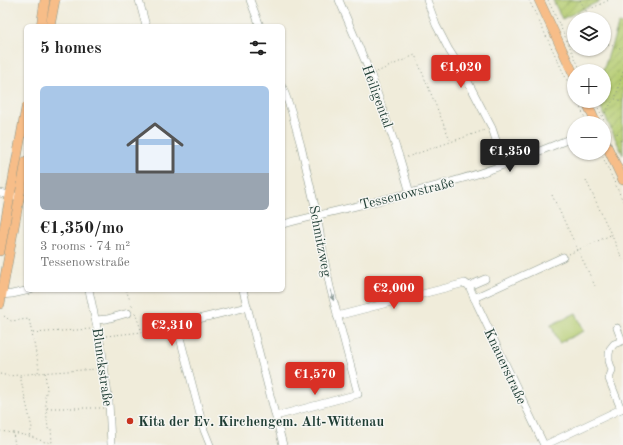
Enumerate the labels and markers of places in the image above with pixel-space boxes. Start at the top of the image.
pin: €1,020 [428,55,494,89]
pin: €1,350 [477,139,543,173]
pin: €2,000 [361,276,427,310]
pin: €2,310 [139,313,205,347]
pin: €1,570 [282,362,348,396]
place label: Kita der Ev. Kirchengem. Alt-Wittenau [138,415,384,429]
marker: Kita der Ev. Kirchengem. Alt-Wittenau [125,416,135,426]

